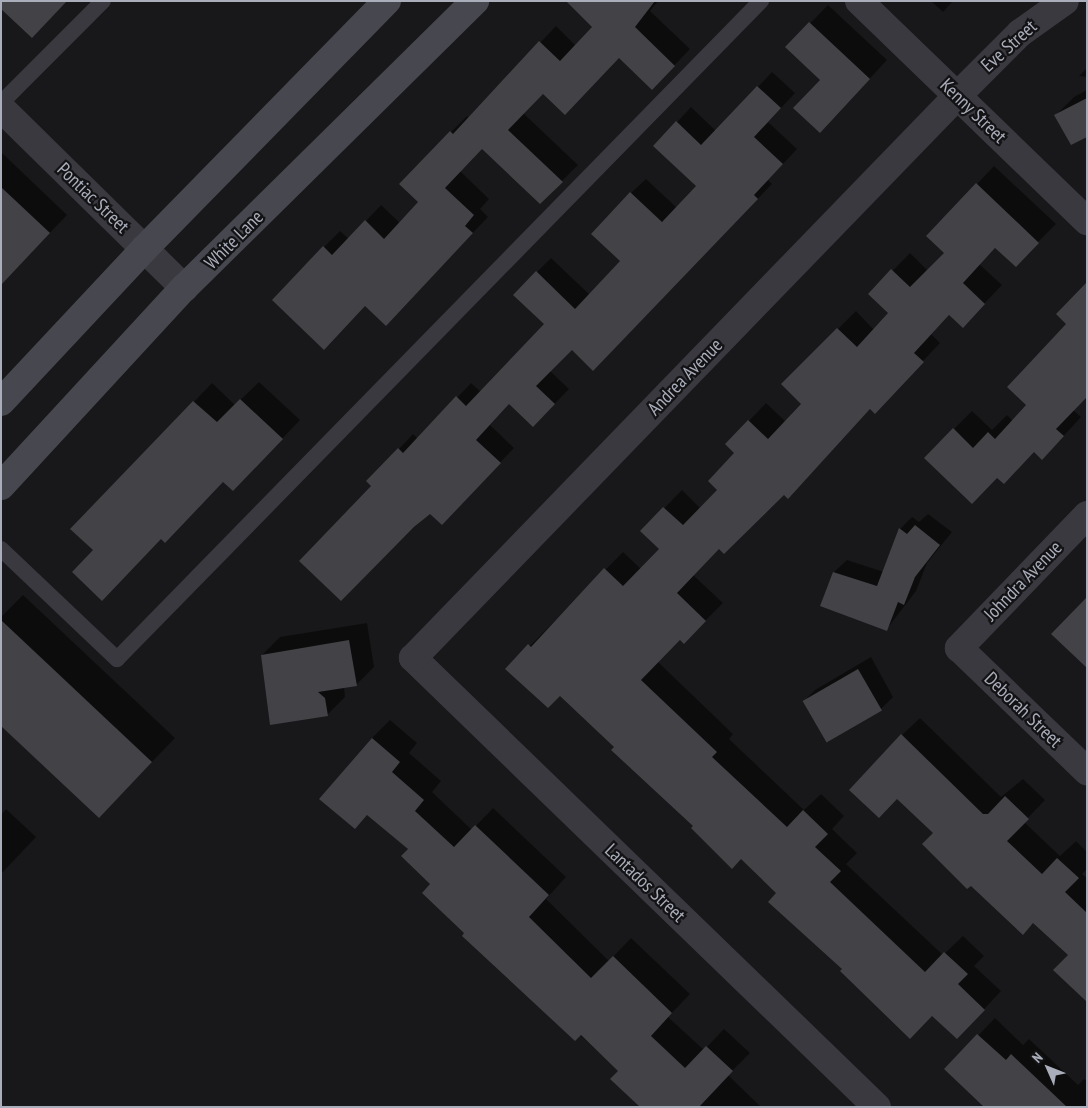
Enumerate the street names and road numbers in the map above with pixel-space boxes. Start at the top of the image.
street label: Eve Street [977,15,1041,77]
street label: Kenny Street [935,74,1011,148]
street label: Pontiac Street [52,158,134,238]
street label: White Lane [200,206,268,274]
street label: Andrea Avenue [643,334,727,420]
street label: Johndra Avenue [979,536,1067,626]
street label: Deborah Street [980,667,1066,753]
street label: Lantados Street [600,839,690,927]

